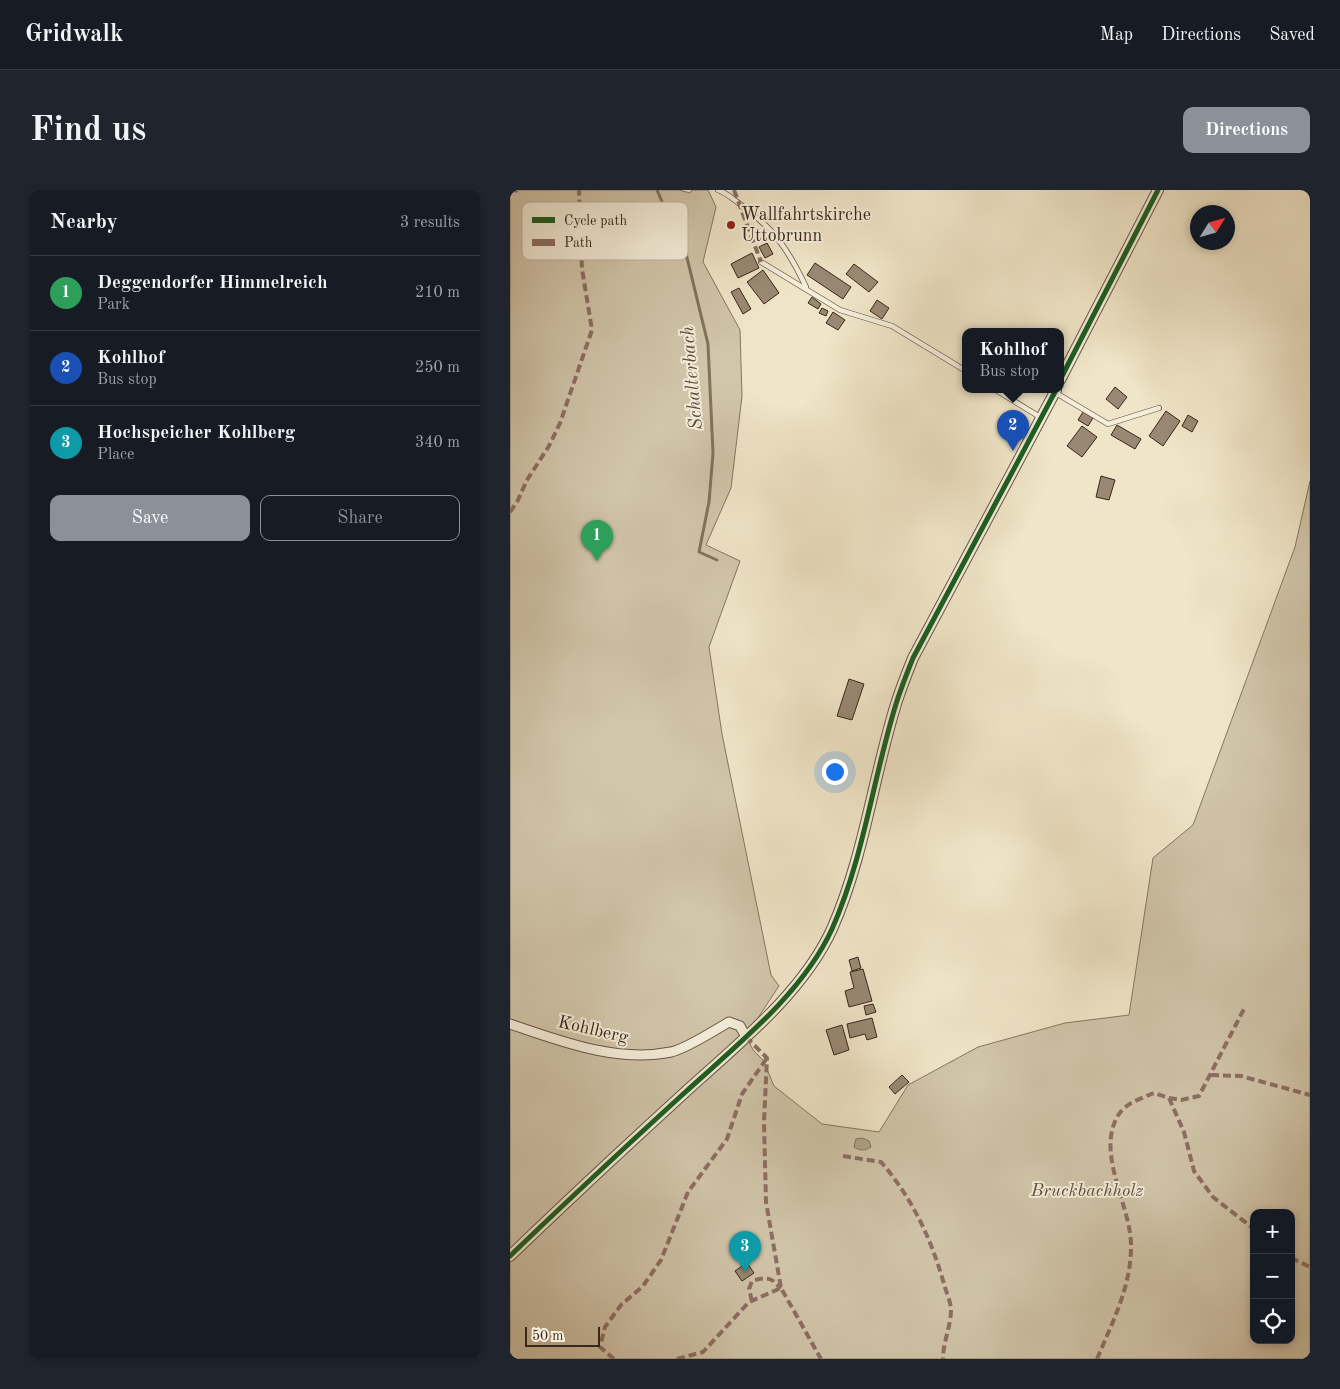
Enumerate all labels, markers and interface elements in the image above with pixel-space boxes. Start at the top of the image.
text: Gridwalk [25,23,123,47]
text: Map [1100,26,1133,44]
text: Directions [1161,26,1241,44]
text: Saved [1269,26,1315,44]
button: Directions [1183,107,1310,153]
text: Find us [30,113,146,148]
legend [522,202,688,260]
north arrow [1190,205,1235,250]
place label: Wallfahrtskirche Uttobrunn [741,206,871,245]
text: Nearby [50,212,118,233]
text: Cycle path [564,214,627,228]
text: 3 results [400,215,460,231]
marker: Wallfahrtskirche Uttobrunn [725,219,737,231]
text: Path [564,236,593,250]
text: Deggendorfer Himmelreich [97,274,328,293]
text: 1 [61,285,71,301]
text: 210 m [415,285,460,301]
text: Park [97,297,130,313]
water label: Schalterbach [679,325,707,431]
popup [962,328,1064,393]
text: Kohlhof [979,341,1047,360]
text: Kohlhof [97,349,165,368]
text: 2 [61,360,71,376]
text: 250 m [415,360,460,376]
text: Bus stop [979,364,1039,380]
text: Bus stop [97,372,157,388]
pin: 2 [997,410,1029,451]
text: Hochspeicher Kohlberg [97,424,295,443]
text: 3 [61,435,71,451]
text: 340 m [415,435,460,451]
text: Place [97,447,134,463]
button: Save [50,495,250,541]
button: Share [260,495,460,541]
pin: 1 [581,520,613,561]
your location [822,759,848,785]
street label: Kohlberg [556,1013,630,1047]
park label: Bruckbachholz [1030,1182,1143,1200]
map controls [1250,1209,1295,1344]
button: + [1250,1209,1295,1254]
pin: 3 [729,1231,761,1272]
button: − [1250,1254,1295,1299]
button: locate [1250,1299,1295,1344]
scale bar [525,1324,600,1347]
text: 50 m [532,1329,563,1343]

